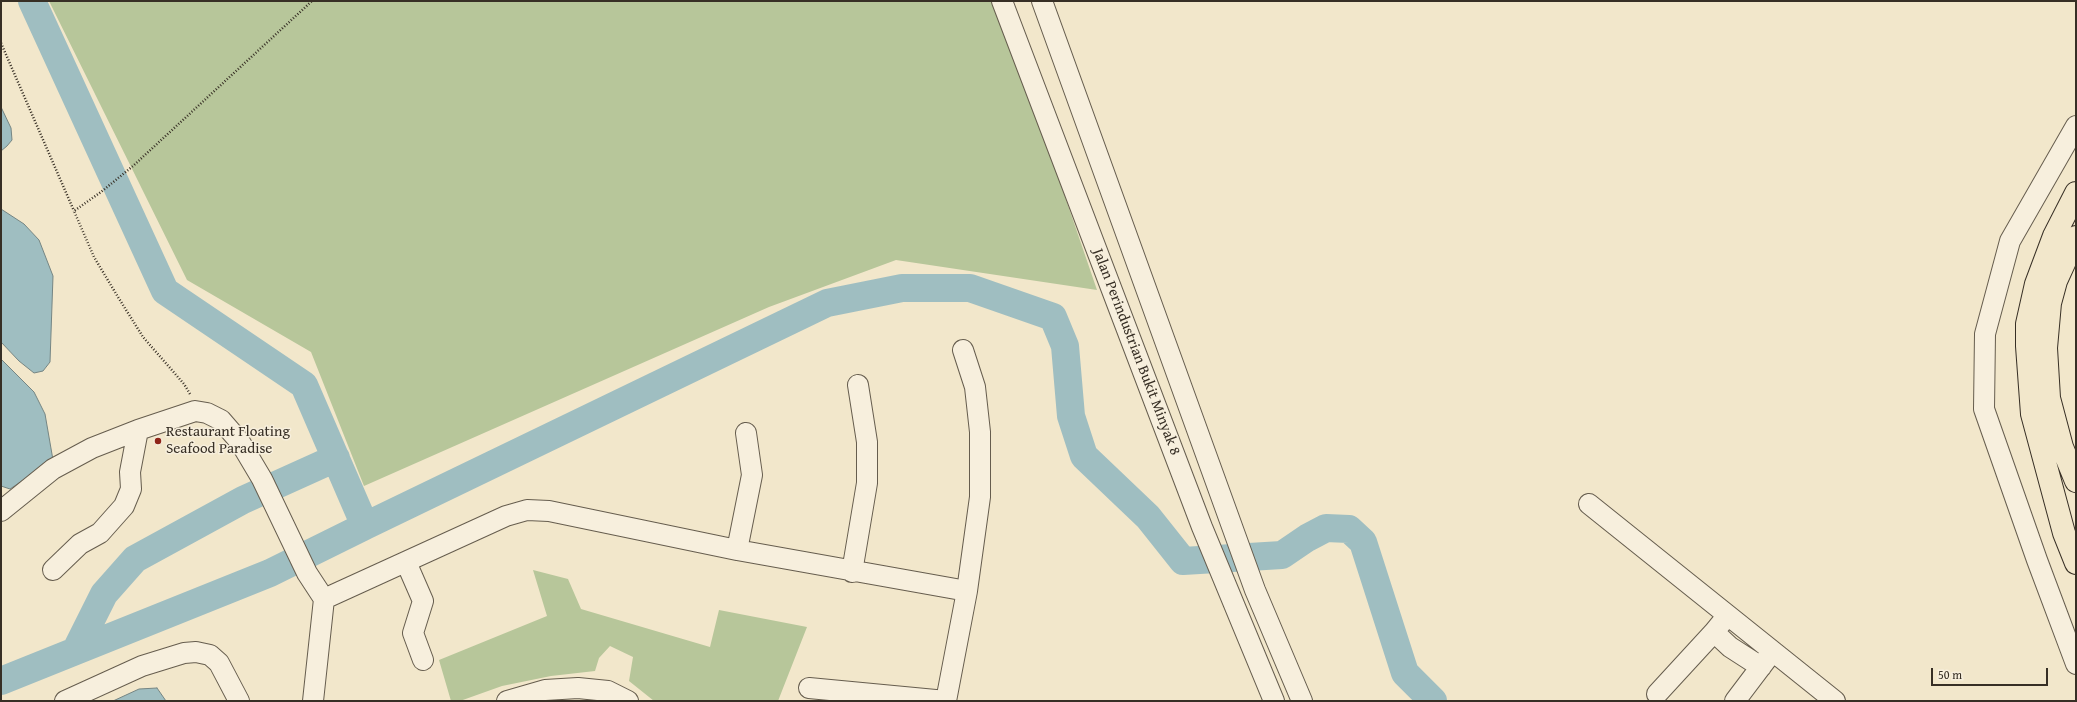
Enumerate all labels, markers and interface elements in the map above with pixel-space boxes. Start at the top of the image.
street label: Jalan Perindustrian Bukit Minyak 8 [1088,246,1184,458]
place label: Restaurant Floating Seafood Paradise [166,423,290,458]
marker: Restaurant Floating Seafood Paradise [153,436,163,446]
scale bar [1933,660,2050,686]
text: 50 m [1938,666,1962,683]

